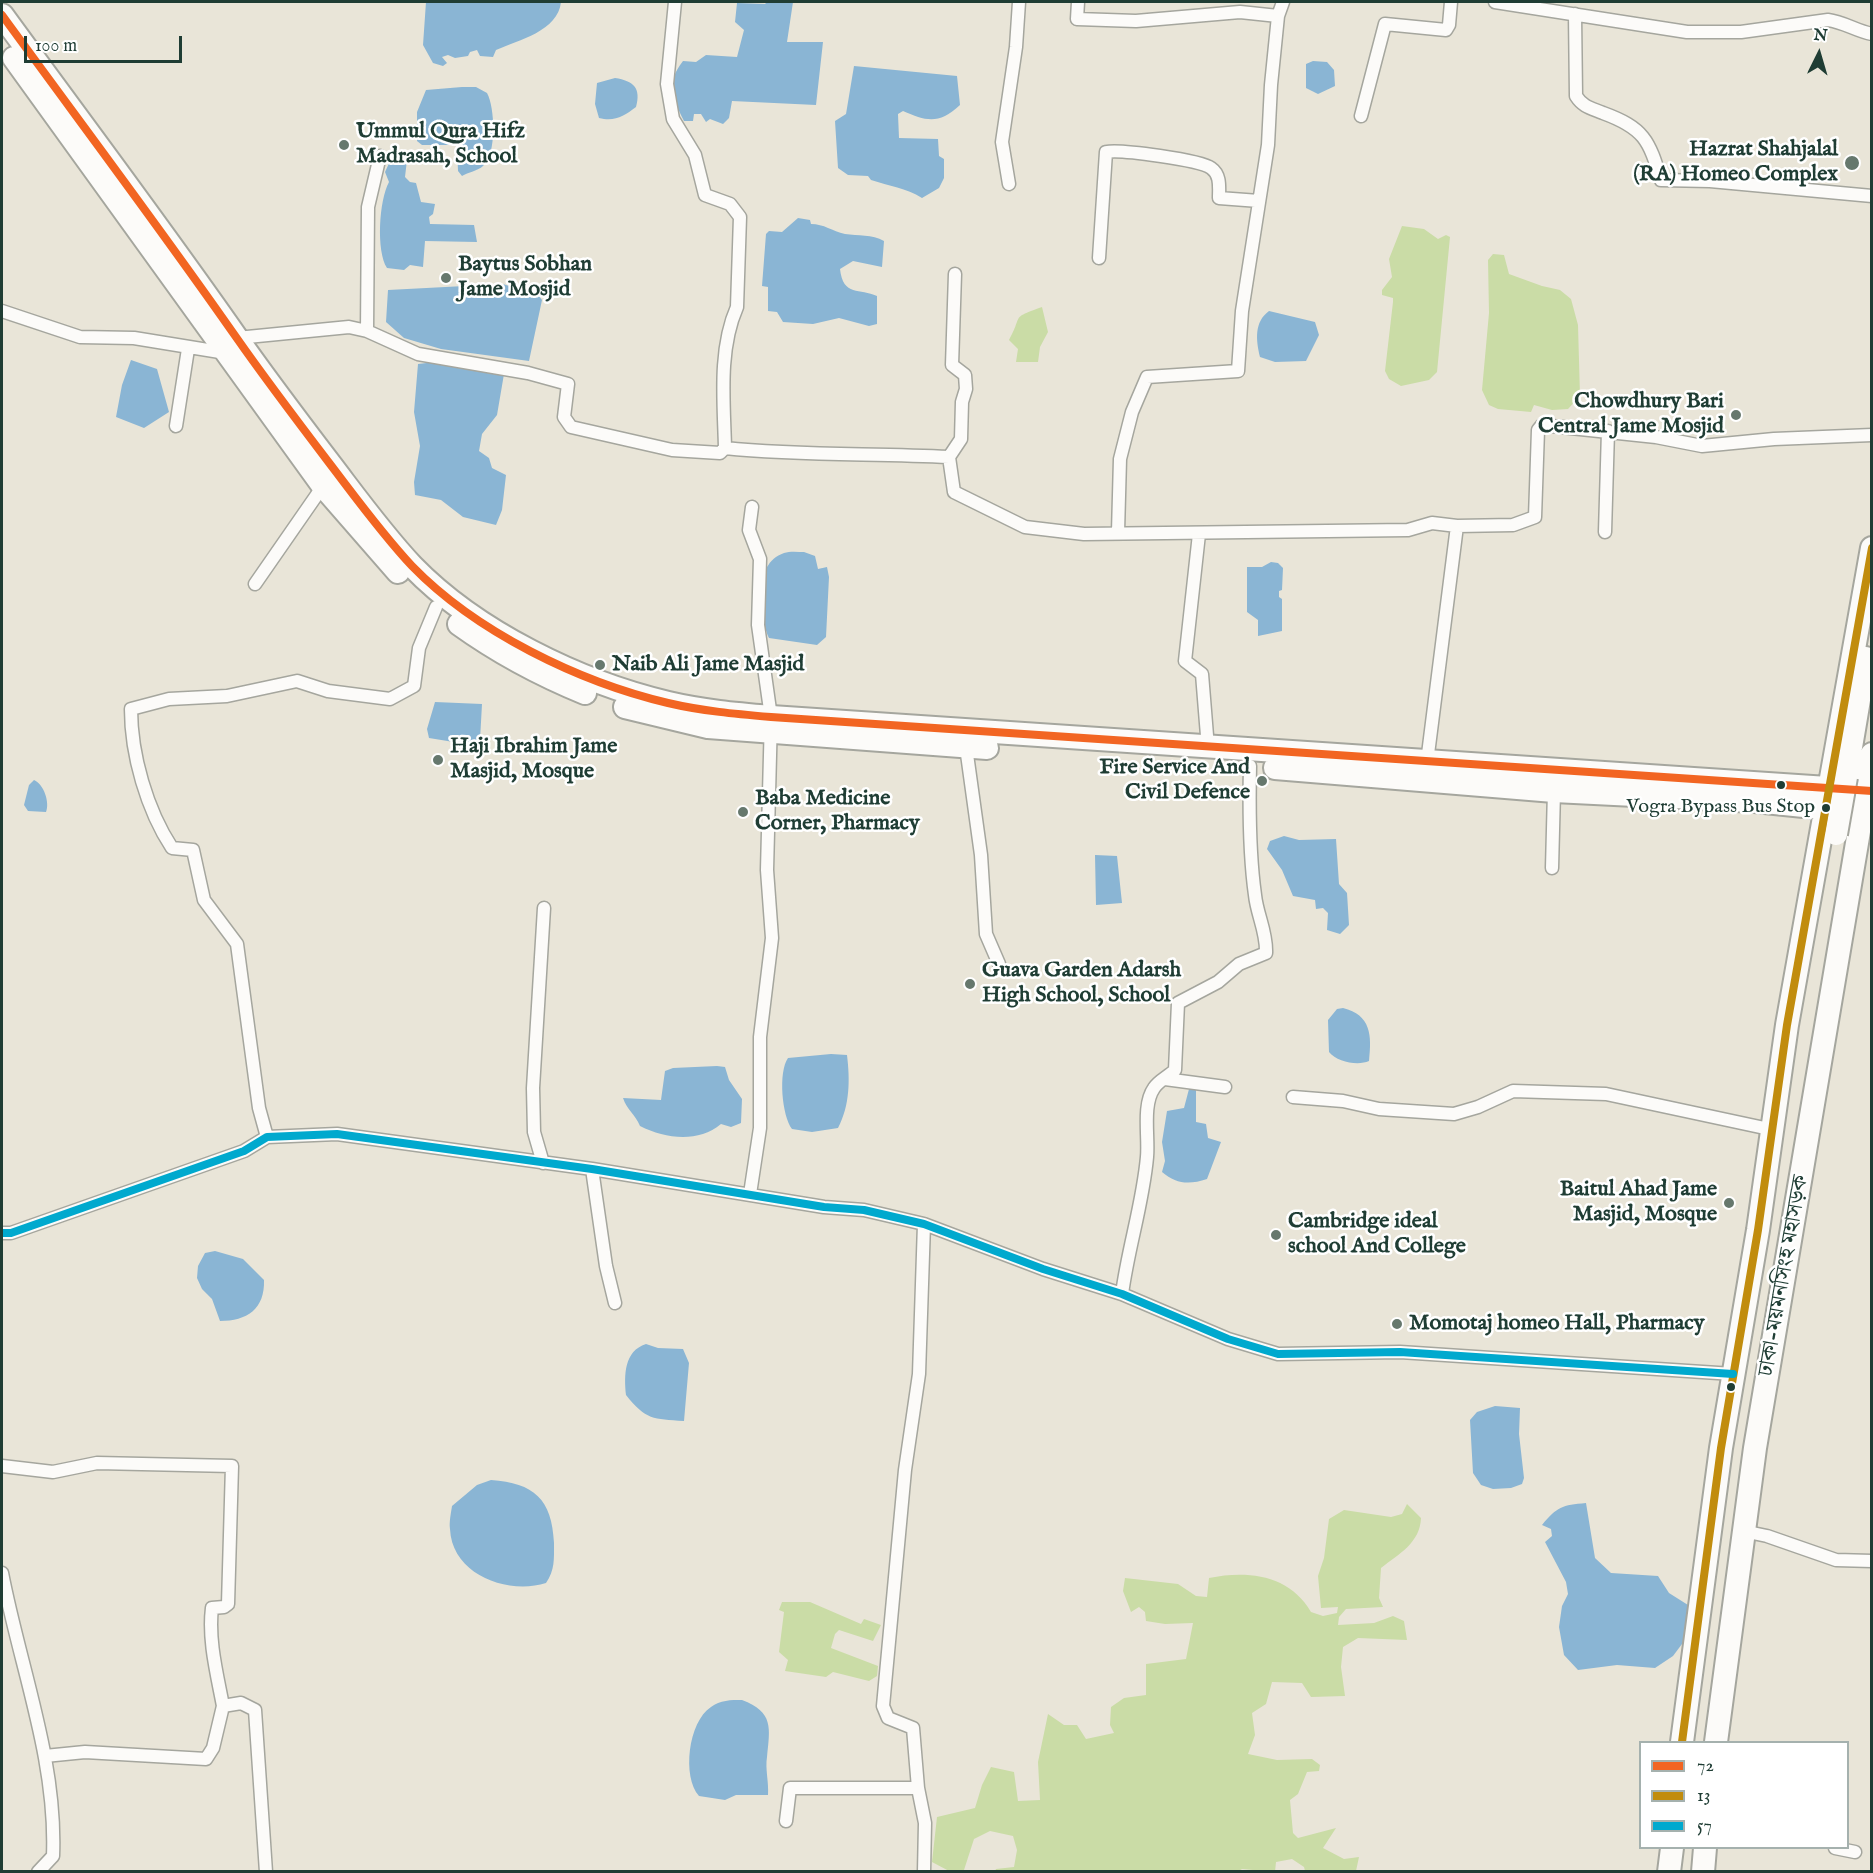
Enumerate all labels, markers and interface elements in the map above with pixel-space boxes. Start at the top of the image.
scale bar [27,24,184,62]
north arrow [1789,24,1849,84]
text: N [1813,26,1828,47]
text: 100 m [35,35,77,58]
place label: Ummul Qura Hifz Madrasah, School [356,119,525,170]
place label: Hazrat Shahjalal (RA) Homeo Complex [1633,137,1838,188]
marker: Ummul Qura Hifz Madrasah, School [337,138,351,152]
marker: Hazrat Shahjalal (RA) Homeo Complex [1843,154,1861,172]
place label: Baytus Sobhan Jame Mosjid [458,252,592,304]
marker: Baytus Sobhan Jame Mosjid [439,271,453,285]
place label: Chowdhury Bari Central Jame Mosjid [1538,389,1724,440]
marker: Chowdhury Bari Central Jame Mosjid [1729,408,1743,422]
place label: Naib Ali Jame Masjid [612,652,804,678]
marker: Naib Ali Jame Masjid [593,658,607,672]
place label: Haji Ibrahim Jame Masjid, Mosque [450,734,617,786]
marker: Haji Ibrahim Jame Masjid, Mosque [431,753,445,767]
place label: Fire Service And Civil Defence [1099,755,1250,806]
marker: Fire Service And Civil Defence [1255,774,1269,788]
unlabelled marker [1775,779,1787,791]
place label: Baba Medicine Corner, Pharmacy [755,786,920,837]
place label: Vogra Bypass Bus Stop [1626,796,1815,820]
marker: Vogra Bypass Bus Stop [1820,802,1832,814]
marker: Baba Medicine Corner, Pharmacy [736,805,750,819]
place label: Guava Garden Adarsh High School, School [982,958,1181,1010]
marker: Guava Garden Adarsh High School, School [963,977,977,991]
street label: ঢাকা-ময়মনসিংহ মহাসড়ক [1754,1173,1816,1379]
place label: Baitul Ahad Jame Masjid, Mosque [1560,1177,1717,1228]
marker: Baitul Ahad Jame Masjid, Mosque [1722,1196,1736,1210]
place label: Cambridge ideal school And College [1288,1209,1466,1260]
marker: Cambridge ideal school And College [1269,1228,1283,1242]
place label: Momotaj homeo Hall, Pharmacy [1409,1311,1705,1337]
marker: Momotaj homeo Hall, Pharmacy [1390,1317,1404,1331]
unlabelled marker [1725,1381,1737,1393]
legend [1639,1741,1849,1849]
text: 72 [1697,1755,1714,1778]
text: 13 [1697,1785,1710,1808]
text: 57 [1697,1815,1712,1838]

